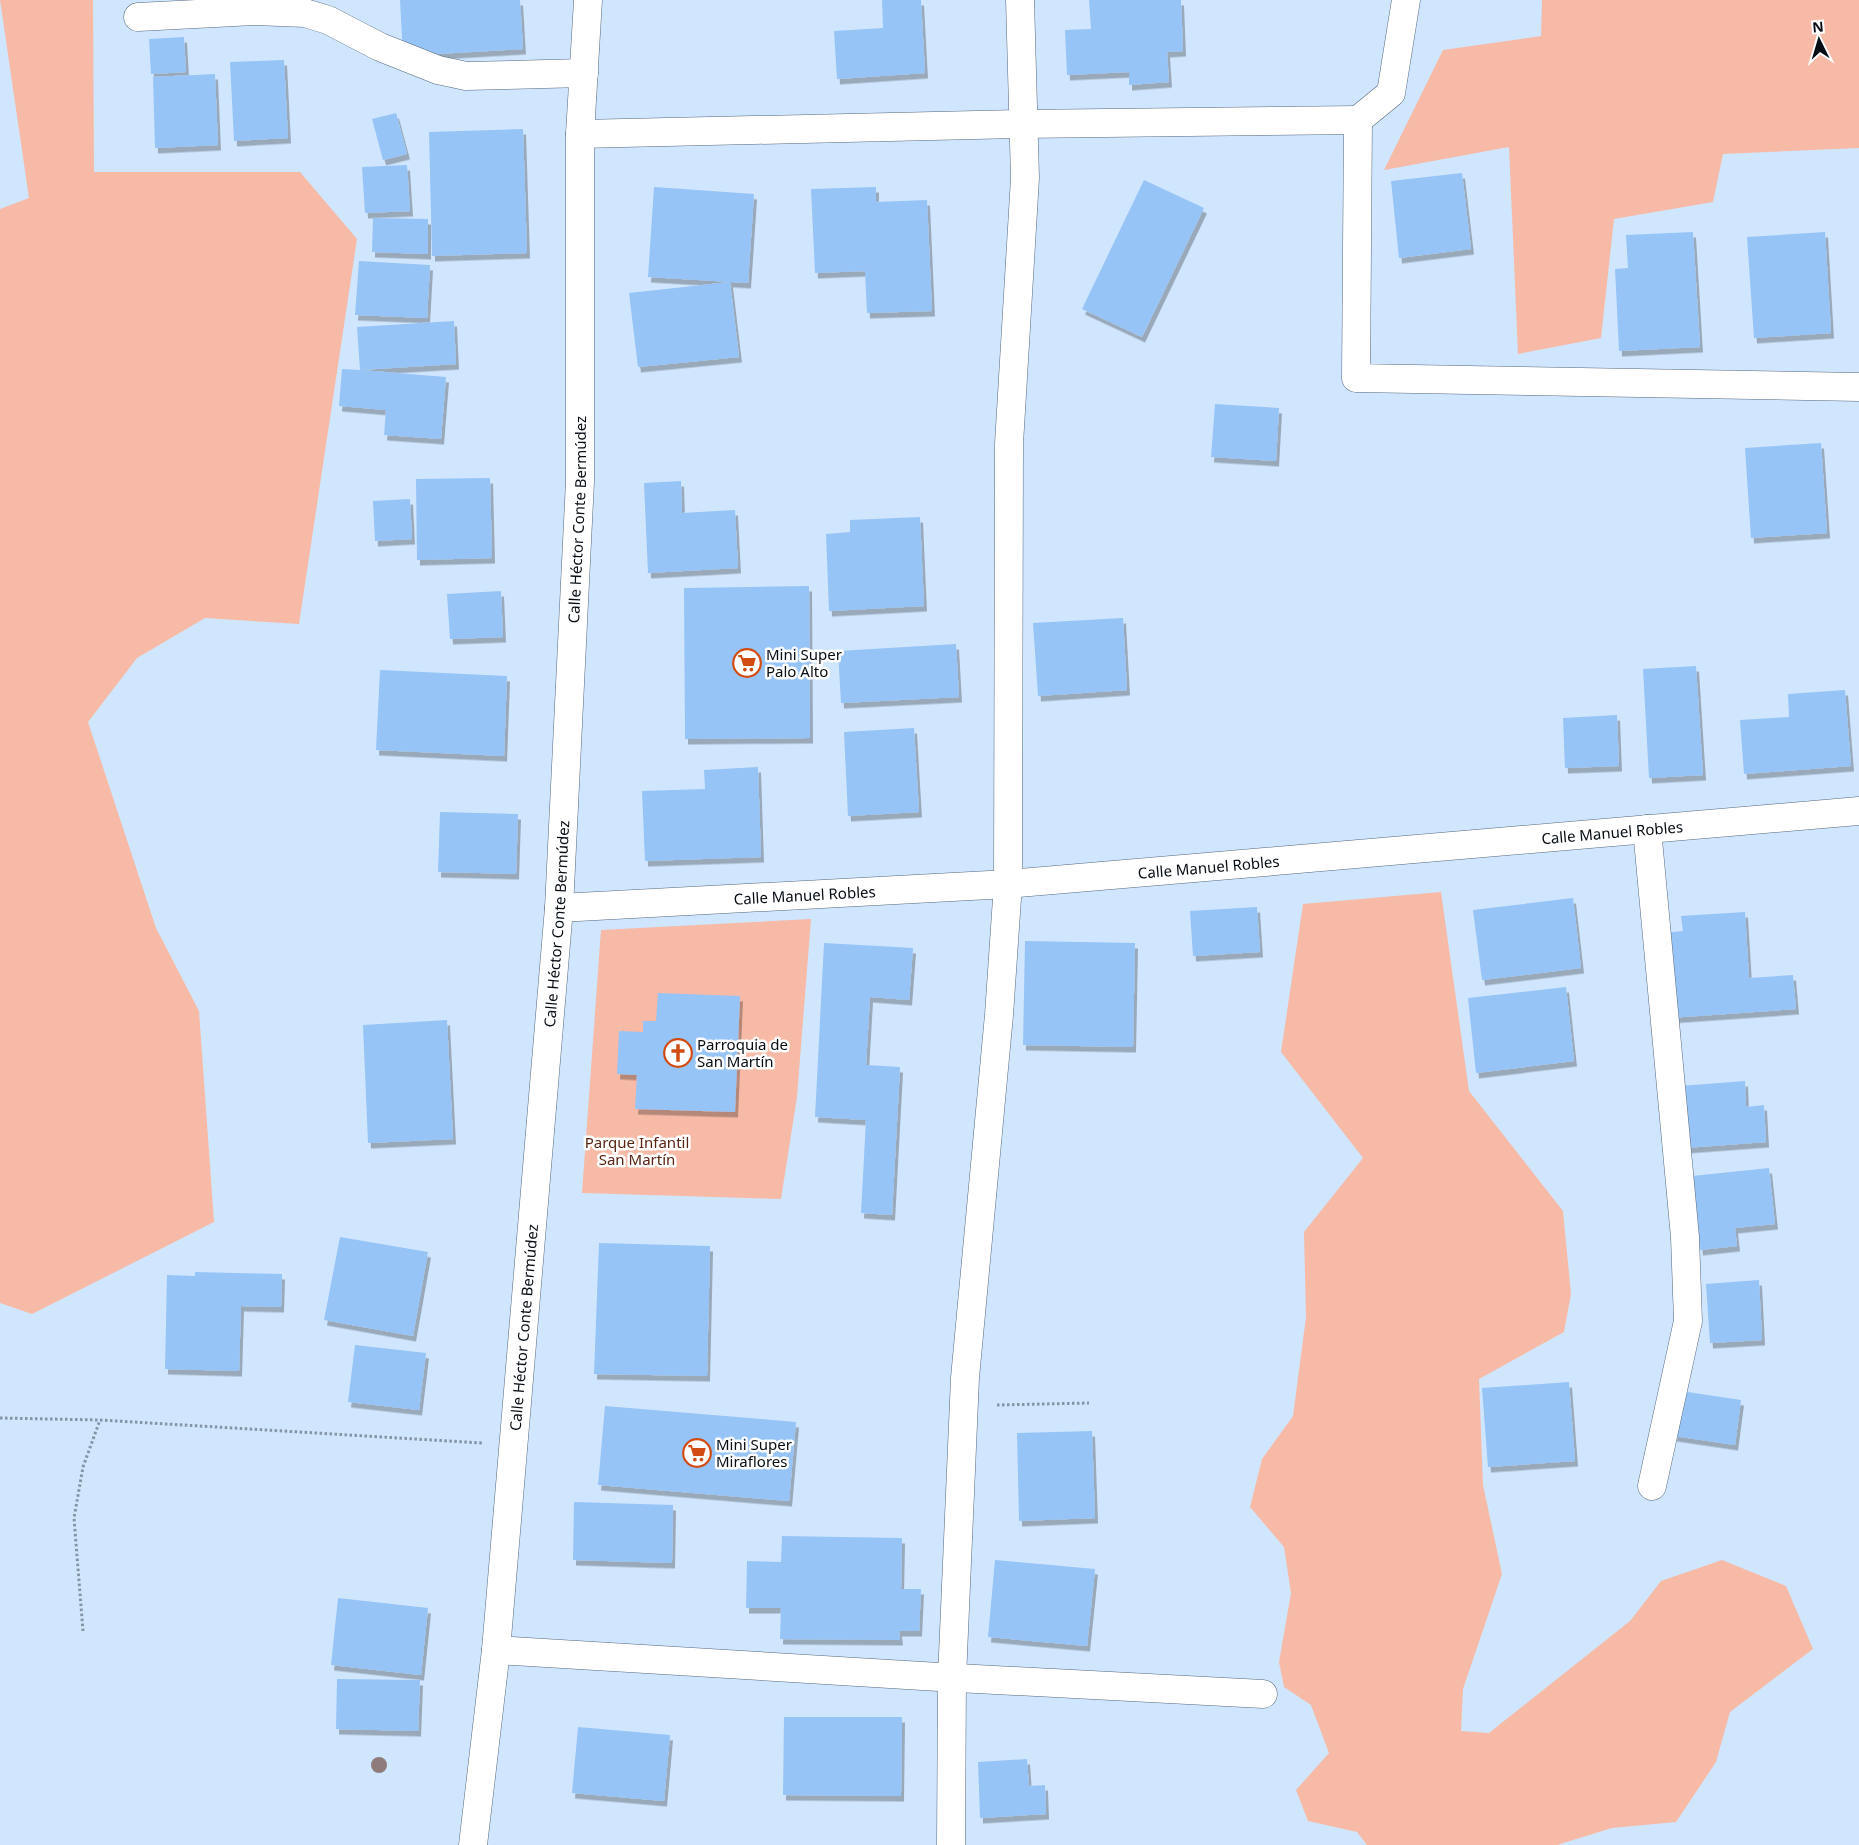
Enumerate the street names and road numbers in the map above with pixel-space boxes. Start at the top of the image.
street label: Calle Héctor Conte Bermúdez [563,416,590,624]
street label: Calle Manuel Robles [1541,816,1684,848]
street label: Calle Héctor Conte Bermúdez [539,820,573,1028]
street label: Calle Manuel Robles [1137,851,1280,883]
street label: Calle Manuel Robles [733,881,876,909]
street label: Calle Héctor Conte Bermúdez [505,1223,542,1432]

